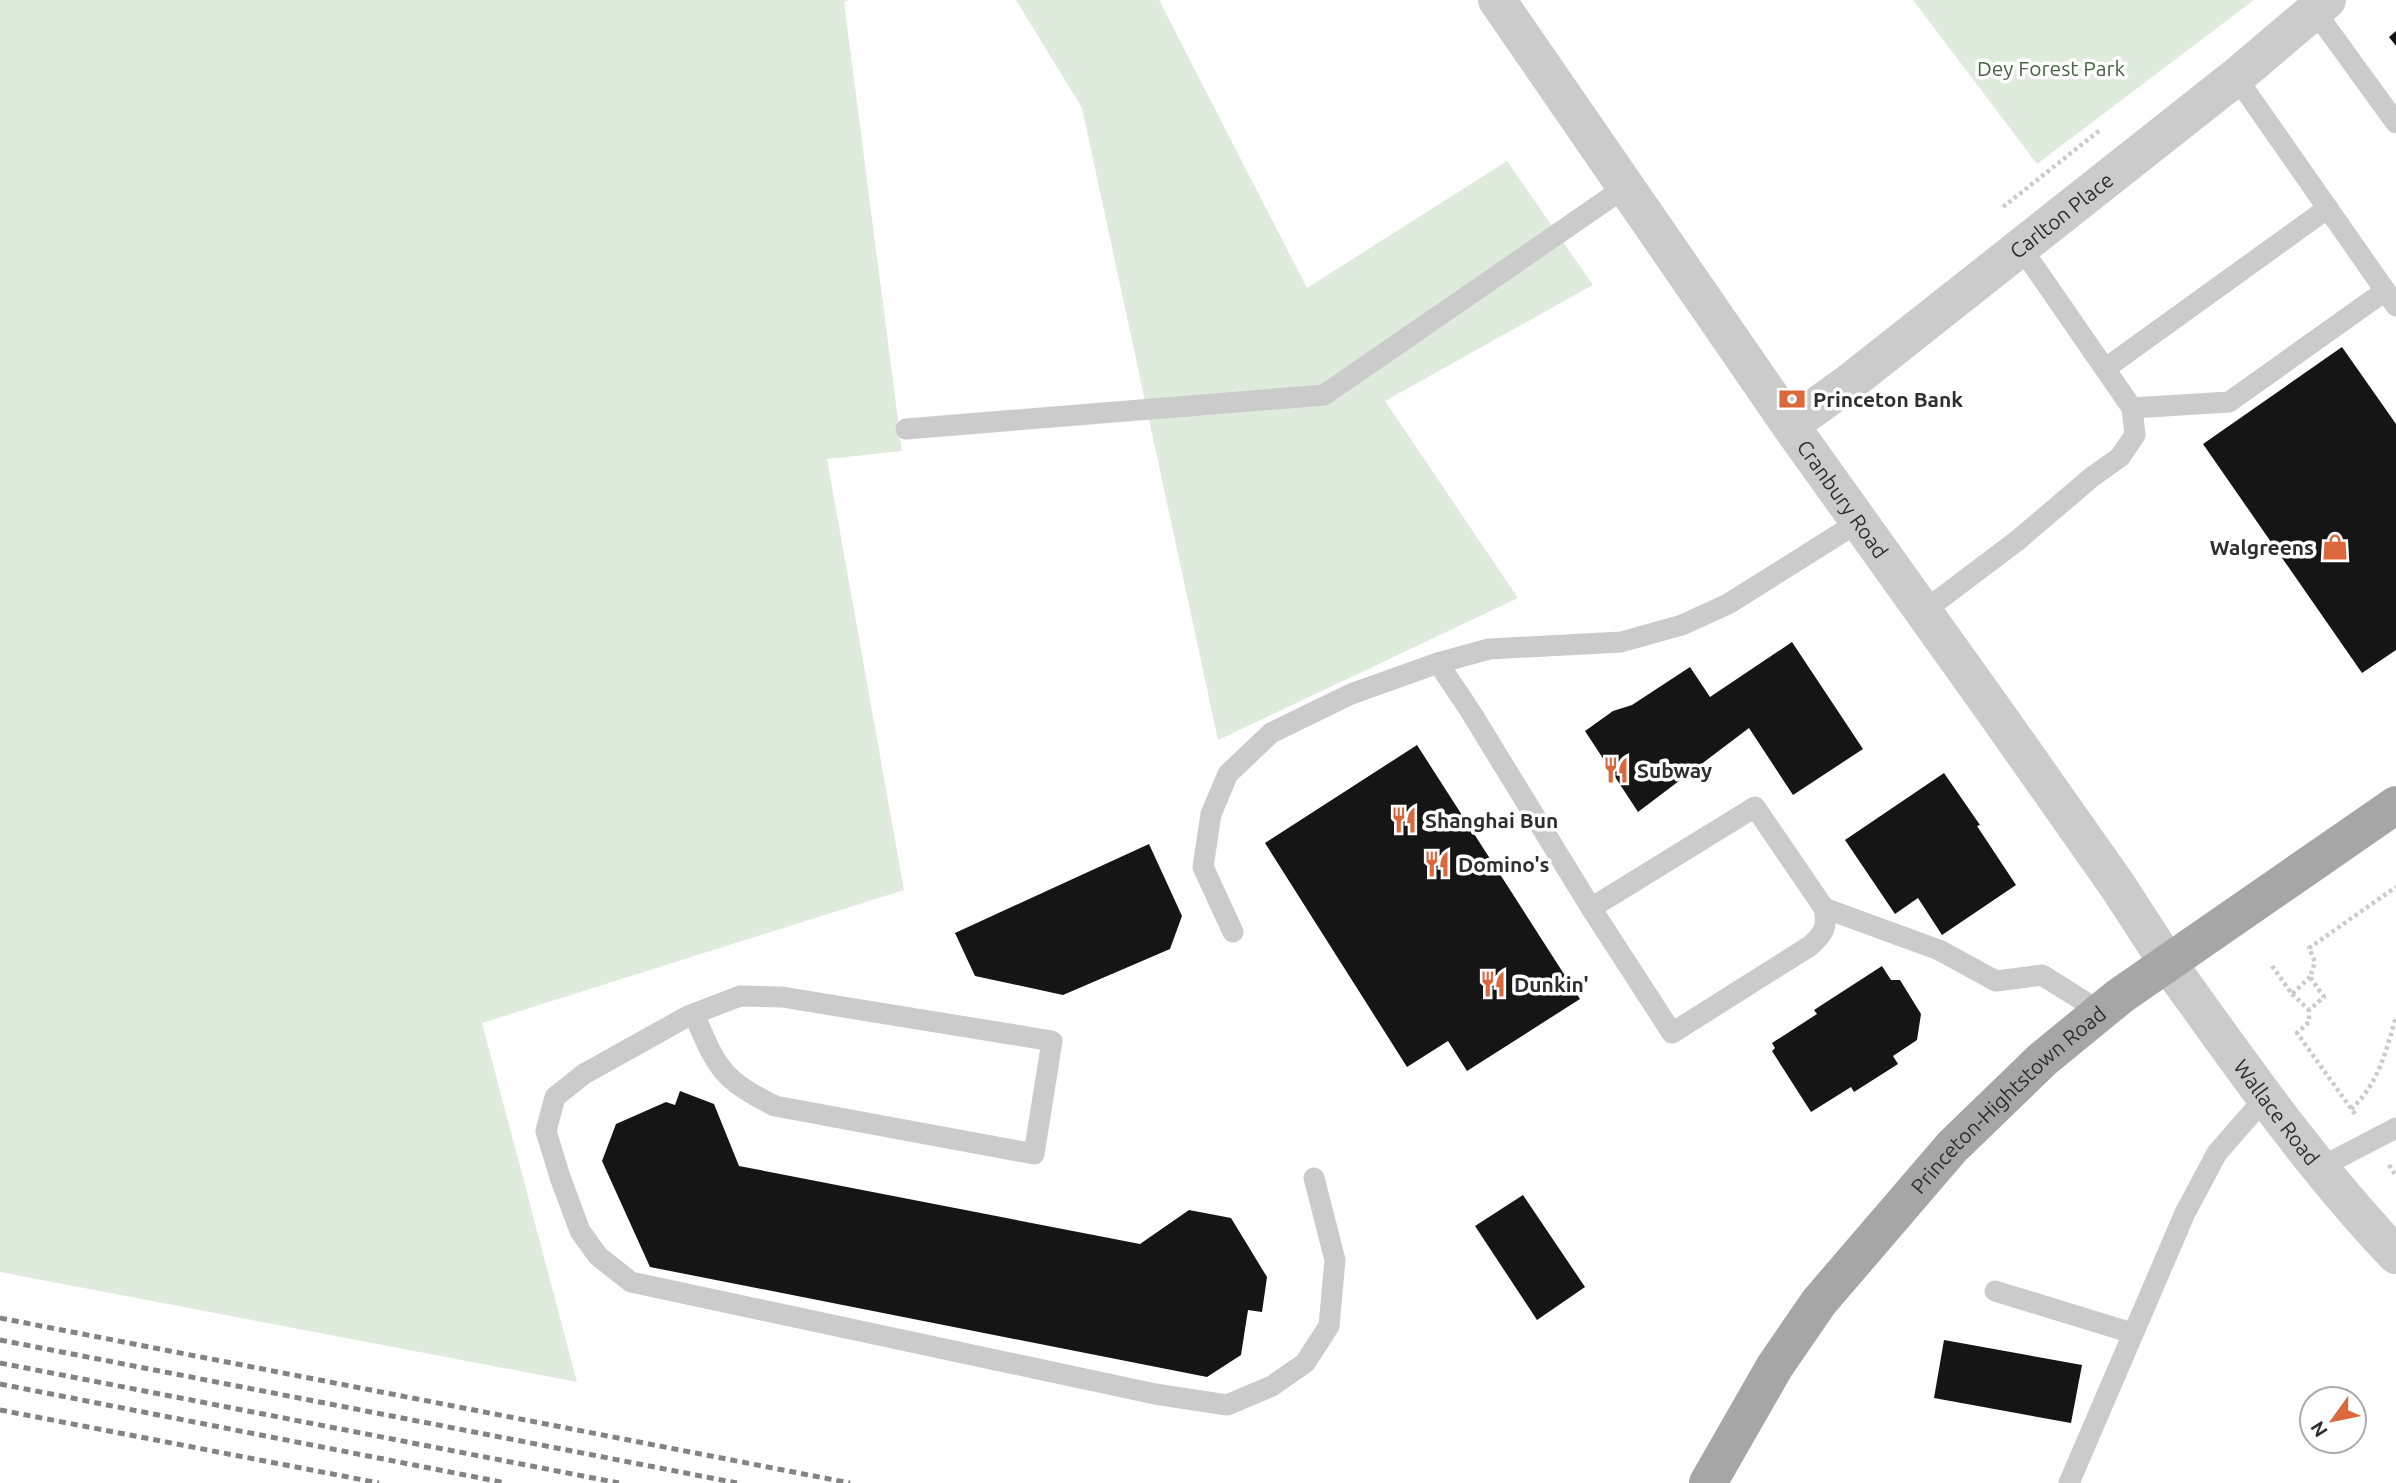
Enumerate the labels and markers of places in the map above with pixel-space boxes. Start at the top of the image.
bank icon: Princeton Bank [1777,384,1807,414]
place label: Princeton Bank [1813,387,1963,411]
shop icon: Walgreens [2320,532,2350,562]
place label: Walgreens [2210,535,2314,559]
restaurant icon: Subway [1601,755,1631,785]
place label: Subway [1637,758,1712,782]
restaurant icon: Shanghai Bun [1389,805,1419,835]
place label: Shanghai Bun [1425,808,1558,832]
restaurant icon: Domino's [1422,849,1452,879]
place label: Domino's [1458,852,1550,876]
restaurant icon: Dunkin' [1478,969,1508,999]
place label: Dunkin' [1514,972,1589,996]

